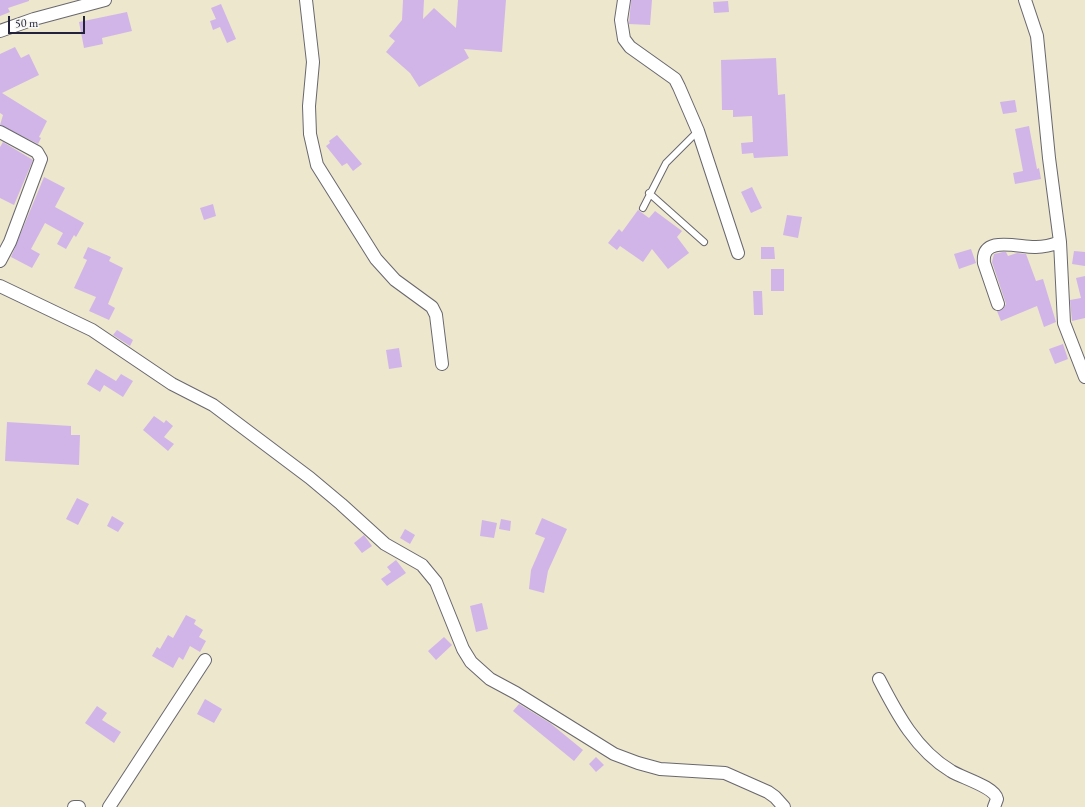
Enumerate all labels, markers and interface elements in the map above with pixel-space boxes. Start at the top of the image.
scale bar [10,8,87,34]
text: 50 m [15,15,38,31]

